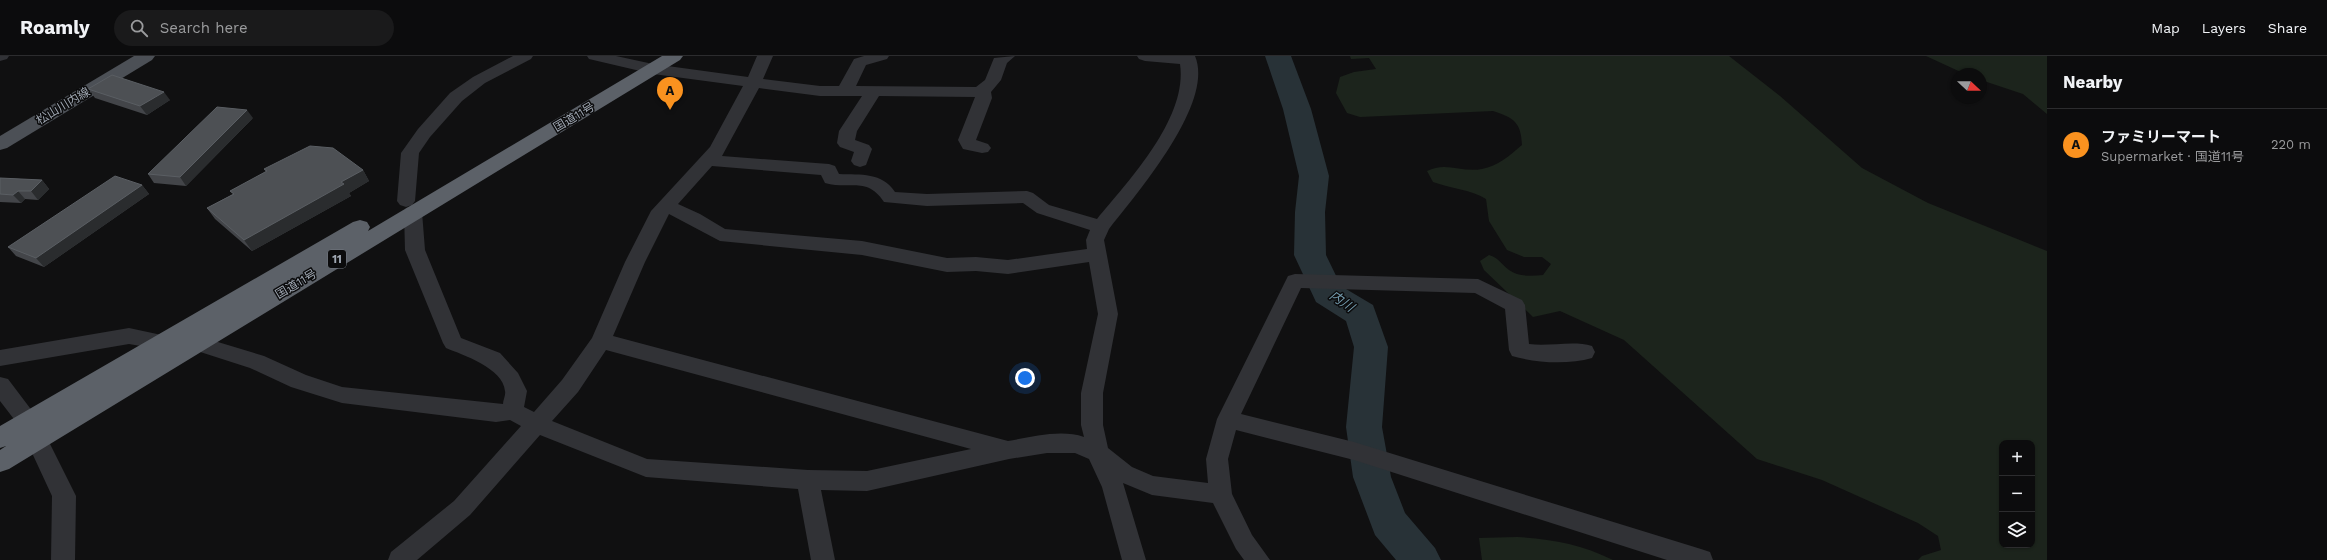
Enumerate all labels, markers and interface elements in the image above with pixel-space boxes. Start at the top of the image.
search box [114,10,394,46]
text: Roamly [20,16,90,39]
icon: search [128,17,150,39]
text: Search here [160,19,248,37]
text: Map [2151,20,2180,36]
text: Layers [2202,20,2246,36]
text: Share [2268,20,2307,36]
north arrow [1951,68,1987,104]
text: Nearby [2063,72,2122,92]
pin: A [657,77,683,110]
street label: 松山川内線 [34,85,92,127]
street label: 国道11号 [551,99,597,135]
text: ファミリーマート [2101,128,2221,146]
text: A [2072,137,2080,152]
text: 220 m [2271,137,2311,152]
text: Supermarket · 国道11号 [2101,149,2244,164]
road number: 11 [328,250,346,268]
street label: 国道11号 [273,266,319,302]
water label: 内川 [1327,287,1359,316]
your location [1015,368,1035,388]
map controls [1999,440,2035,548]
button: + [1999,440,2035,476]
button: − [1999,476,2035,512]
button: layers [1999,512,2035,548]

